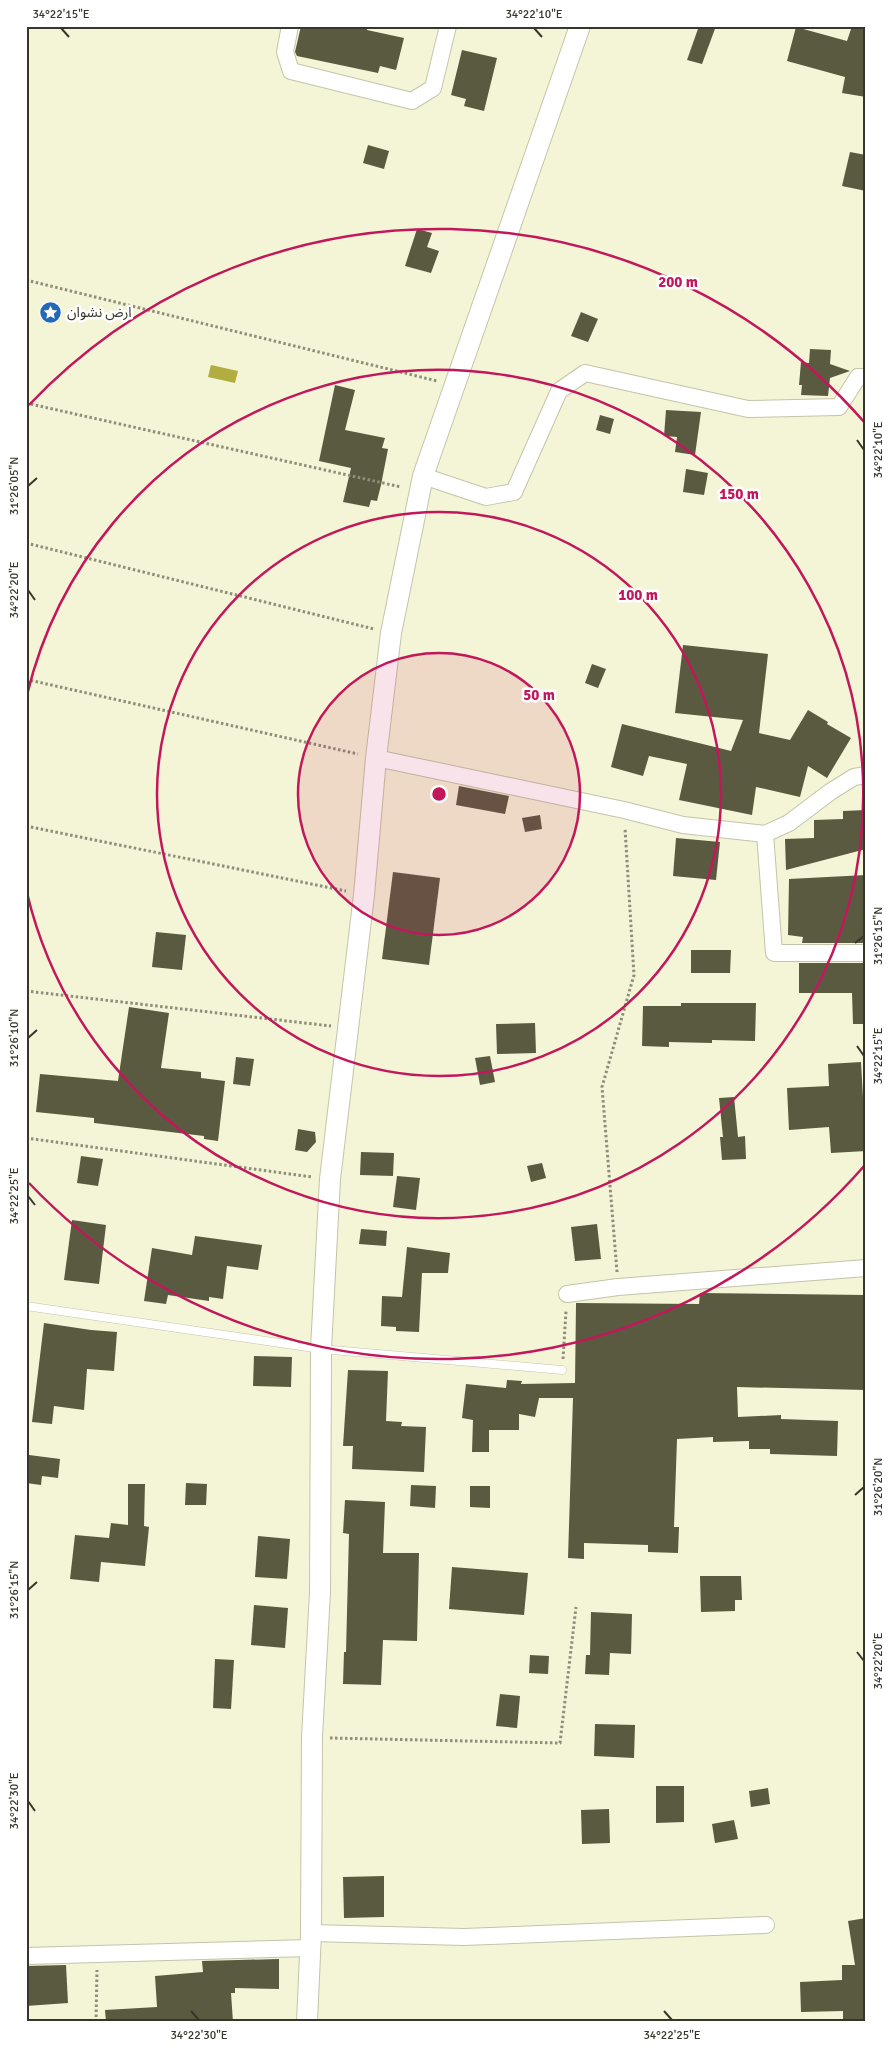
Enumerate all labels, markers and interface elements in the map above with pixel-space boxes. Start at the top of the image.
text: 34°22'15"E [32,7,90,22]
text: 34°22'10"E [505,7,563,22]
text: 200 m [658,273,698,291]
place icon: ارض نشوان [39,300,63,324]
place label: ارض نشوان [67,304,132,321]
text: 34°22'10"E [871,421,886,479]
text: 31°26'05"N [7,457,22,515]
text: 150 m [719,485,759,503]
text: 34°22'20"E [7,561,22,619]
text: 100 m [618,586,658,604]
text: 50 m [523,686,555,704]
centre of rings [430,785,448,803]
text: 31°26'15"N [871,907,886,965]
text: 31°26'10"N [7,1009,22,1067]
text: 34°22'15"E [871,1027,886,1085]
text: 34°22'25"E [7,1167,22,1225]
text: 31°26'20"N [871,1458,886,1516]
text: 31°26'15"N [7,1561,22,1619]
text: 34°22'20"E [871,1632,886,1690]
text: 34°22'30"E [7,1772,22,1830]
text: 34°22'30"E [170,2028,228,2043]
text: 34°22'25"E [643,2028,701,2043]

